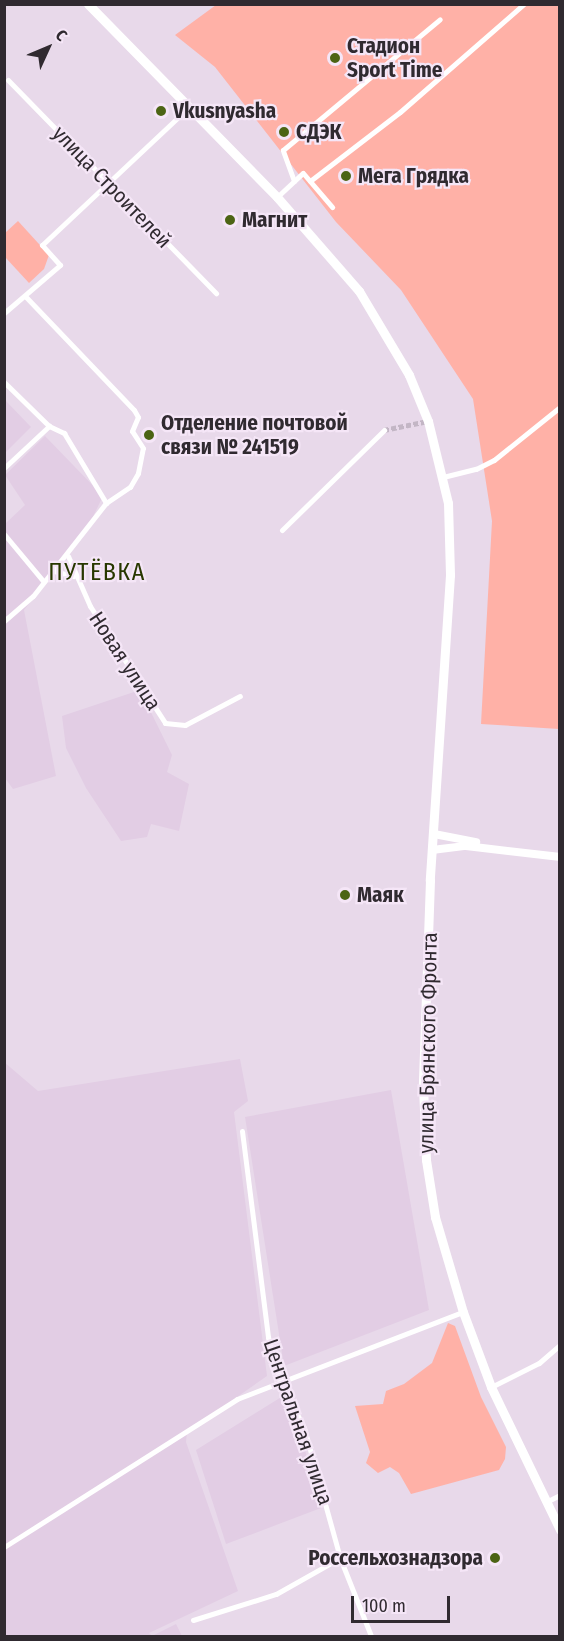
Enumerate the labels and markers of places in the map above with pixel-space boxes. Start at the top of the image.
place label: Стадион Sport Time [347,33,442,83]
marker: Стадион Sport Time [328,51,342,65]
place label: Vkusnyasha [173,98,276,124]
marker: Vkusnyasha [154,104,168,118]
place label: СДЭК [296,119,342,145]
marker: СДЭК [277,125,291,139]
place label: Мега Грядка [358,163,469,189]
marker: Мега Грядка [339,169,353,183]
place label: Магнит [242,207,307,233]
marker: Магнит [223,213,237,227]
place label: Отделение почтовой связи № 241519 [161,410,348,460]
marker: Отделение почтовой связи № 241519 [142,428,156,442]
place label: Маяк [357,882,404,908]
marker: Маяк [338,888,352,902]
place label: Россельхознадзора [308,1545,483,1571]
marker: Россельхознадзора [488,1551,502,1565]

